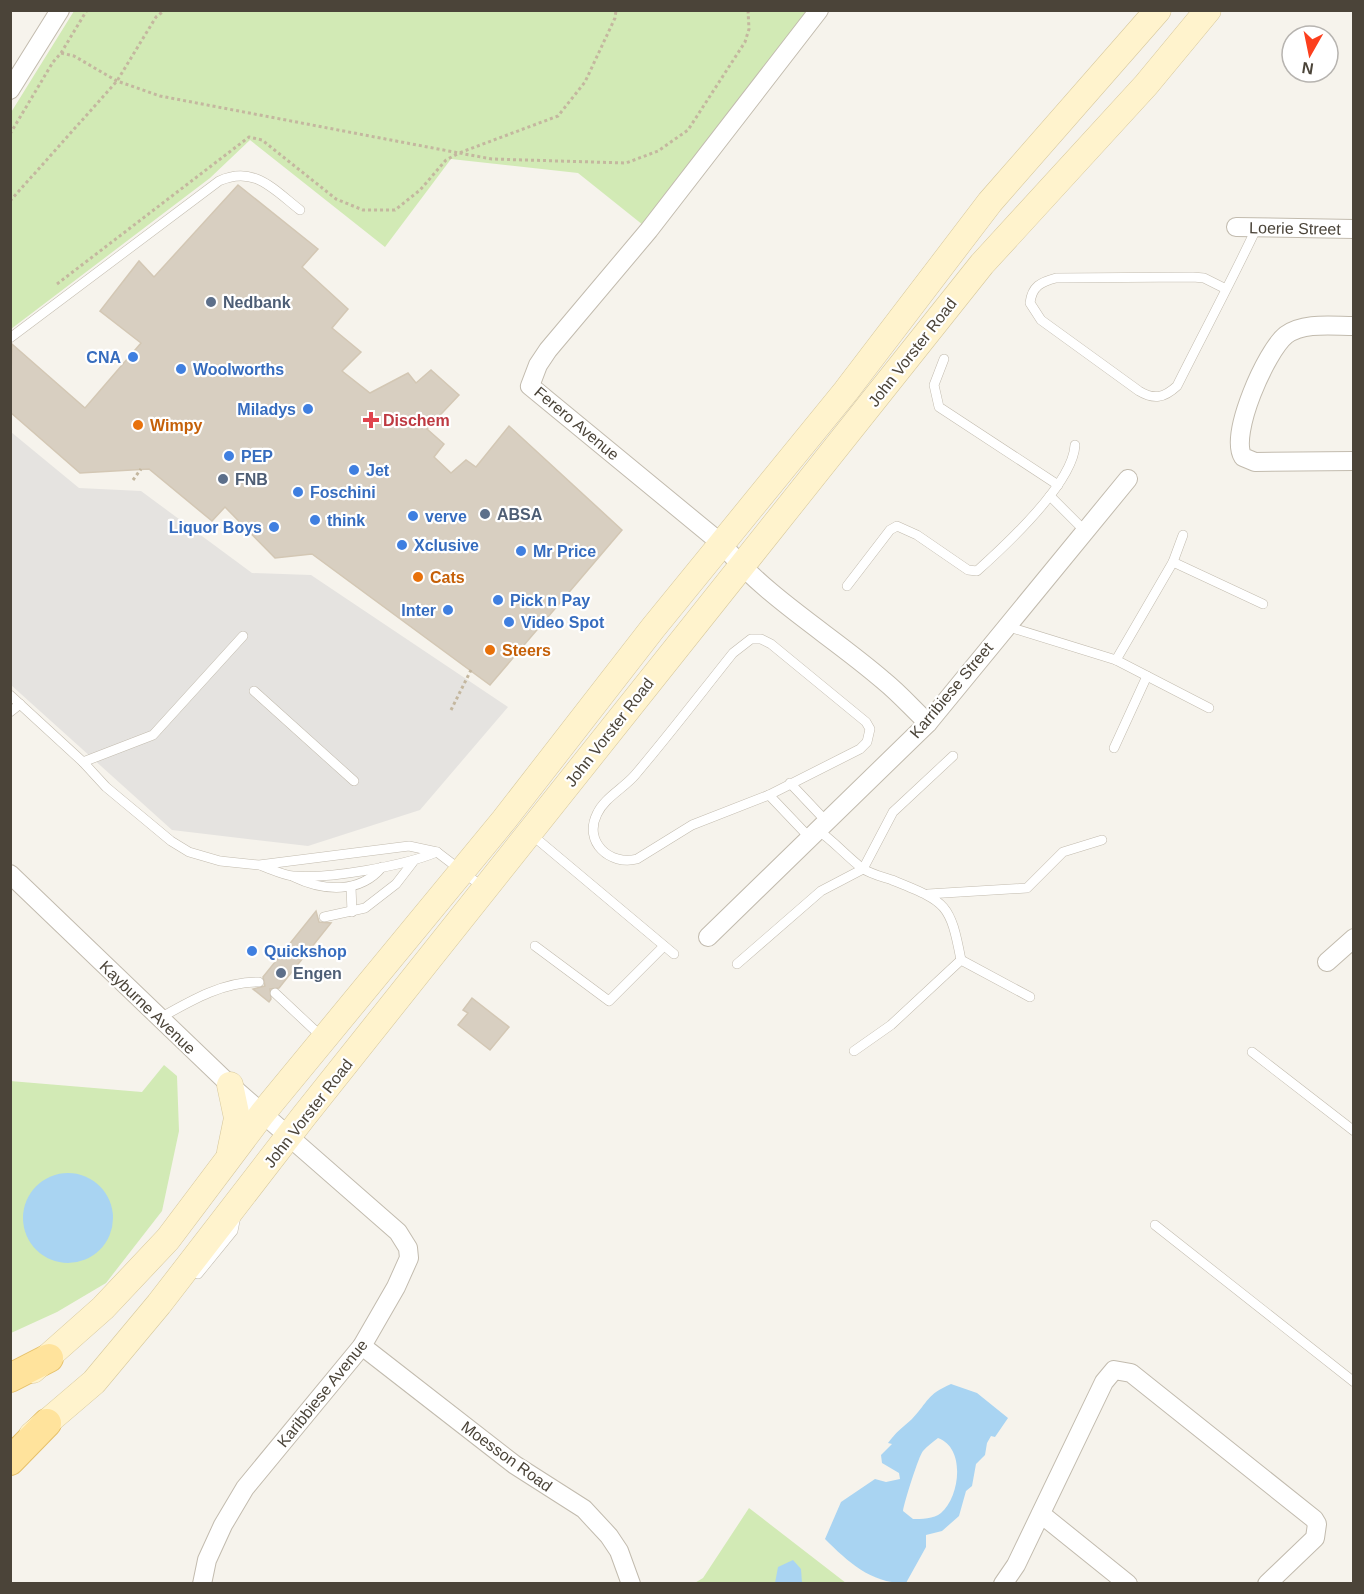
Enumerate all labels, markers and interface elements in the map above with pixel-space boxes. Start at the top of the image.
north arrow [1280,24,1340,84]
text: N [1301,59,1315,78]
street label: Loerie Street [1249,219,1341,238]
place label: Nedbank [223,294,291,311]
marker: Nedbank [204,295,218,309]
street label: John Vorster Road [865,295,960,410]
place label: CNA [86,349,121,366]
marker: CNA [126,350,140,364]
place label: Woolworths [193,361,284,378]
marker: Woolworths [174,362,188,376]
street label: Ferero Avenue [531,383,622,464]
place label: Miladys [237,401,296,418]
marker: Miladys [301,402,315,416]
place label: Dischem [383,412,450,429]
marker: Dischem [364,413,378,427]
place label: Wimpy [150,417,202,434]
marker: Wimpy [131,418,145,432]
place label: PEP [241,448,273,465]
marker: PEP [222,449,236,463]
place label: Jet [366,462,390,479]
marker: Jet [347,463,361,477]
place label: FNB [235,471,268,488]
marker: FNB [216,472,230,486]
place label: Foschini [310,484,376,501]
marker: Foschini [291,485,305,499]
place label: ABSA [497,506,543,523]
marker: ABSA [478,507,492,521]
place label: verve [425,508,467,525]
marker: verve [406,509,420,523]
place label: think [327,512,365,529]
marker: think [308,513,322,527]
place label: Liquor Boys [169,519,262,536]
marker: Liquor Boys [267,520,281,534]
place label: Xclusive [414,537,479,554]
marker: Xclusive [395,538,409,552]
place label: Mr Price [533,543,596,560]
marker: Mr Price [514,544,528,558]
place label: Cats [430,569,465,586]
marker: Cats [411,570,425,584]
place label: Pick n Pay [510,592,590,609]
marker: Pick n Pay [491,593,505,607]
place label: Inter [401,602,436,619]
marker: Inter [441,603,455,617]
place label: Video Spot [521,614,605,631]
marker: Video Spot [502,615,516,629]
street label: Karribiese Street [907,639,997,741]
place label: Steers [502,642,551,659]
marker: Steers [483,643,497,657]
street label: John Vorster Road [562,675,657,790]
place label: Quickshop [264,943,347,960]
marker: Quickshop [245,944,259,958]
street label: Kayburne Avenue [96,957,199,1057]
place label: Engen [293,965,342,982]
marker: Engen [274,966,288,980]
street label: John Vorster Road [261,1056,356,1171]
street label: Karibbiese Avenue [274,1336,371,1450]
street label: Moesson Road [458,1418,555,1495]

